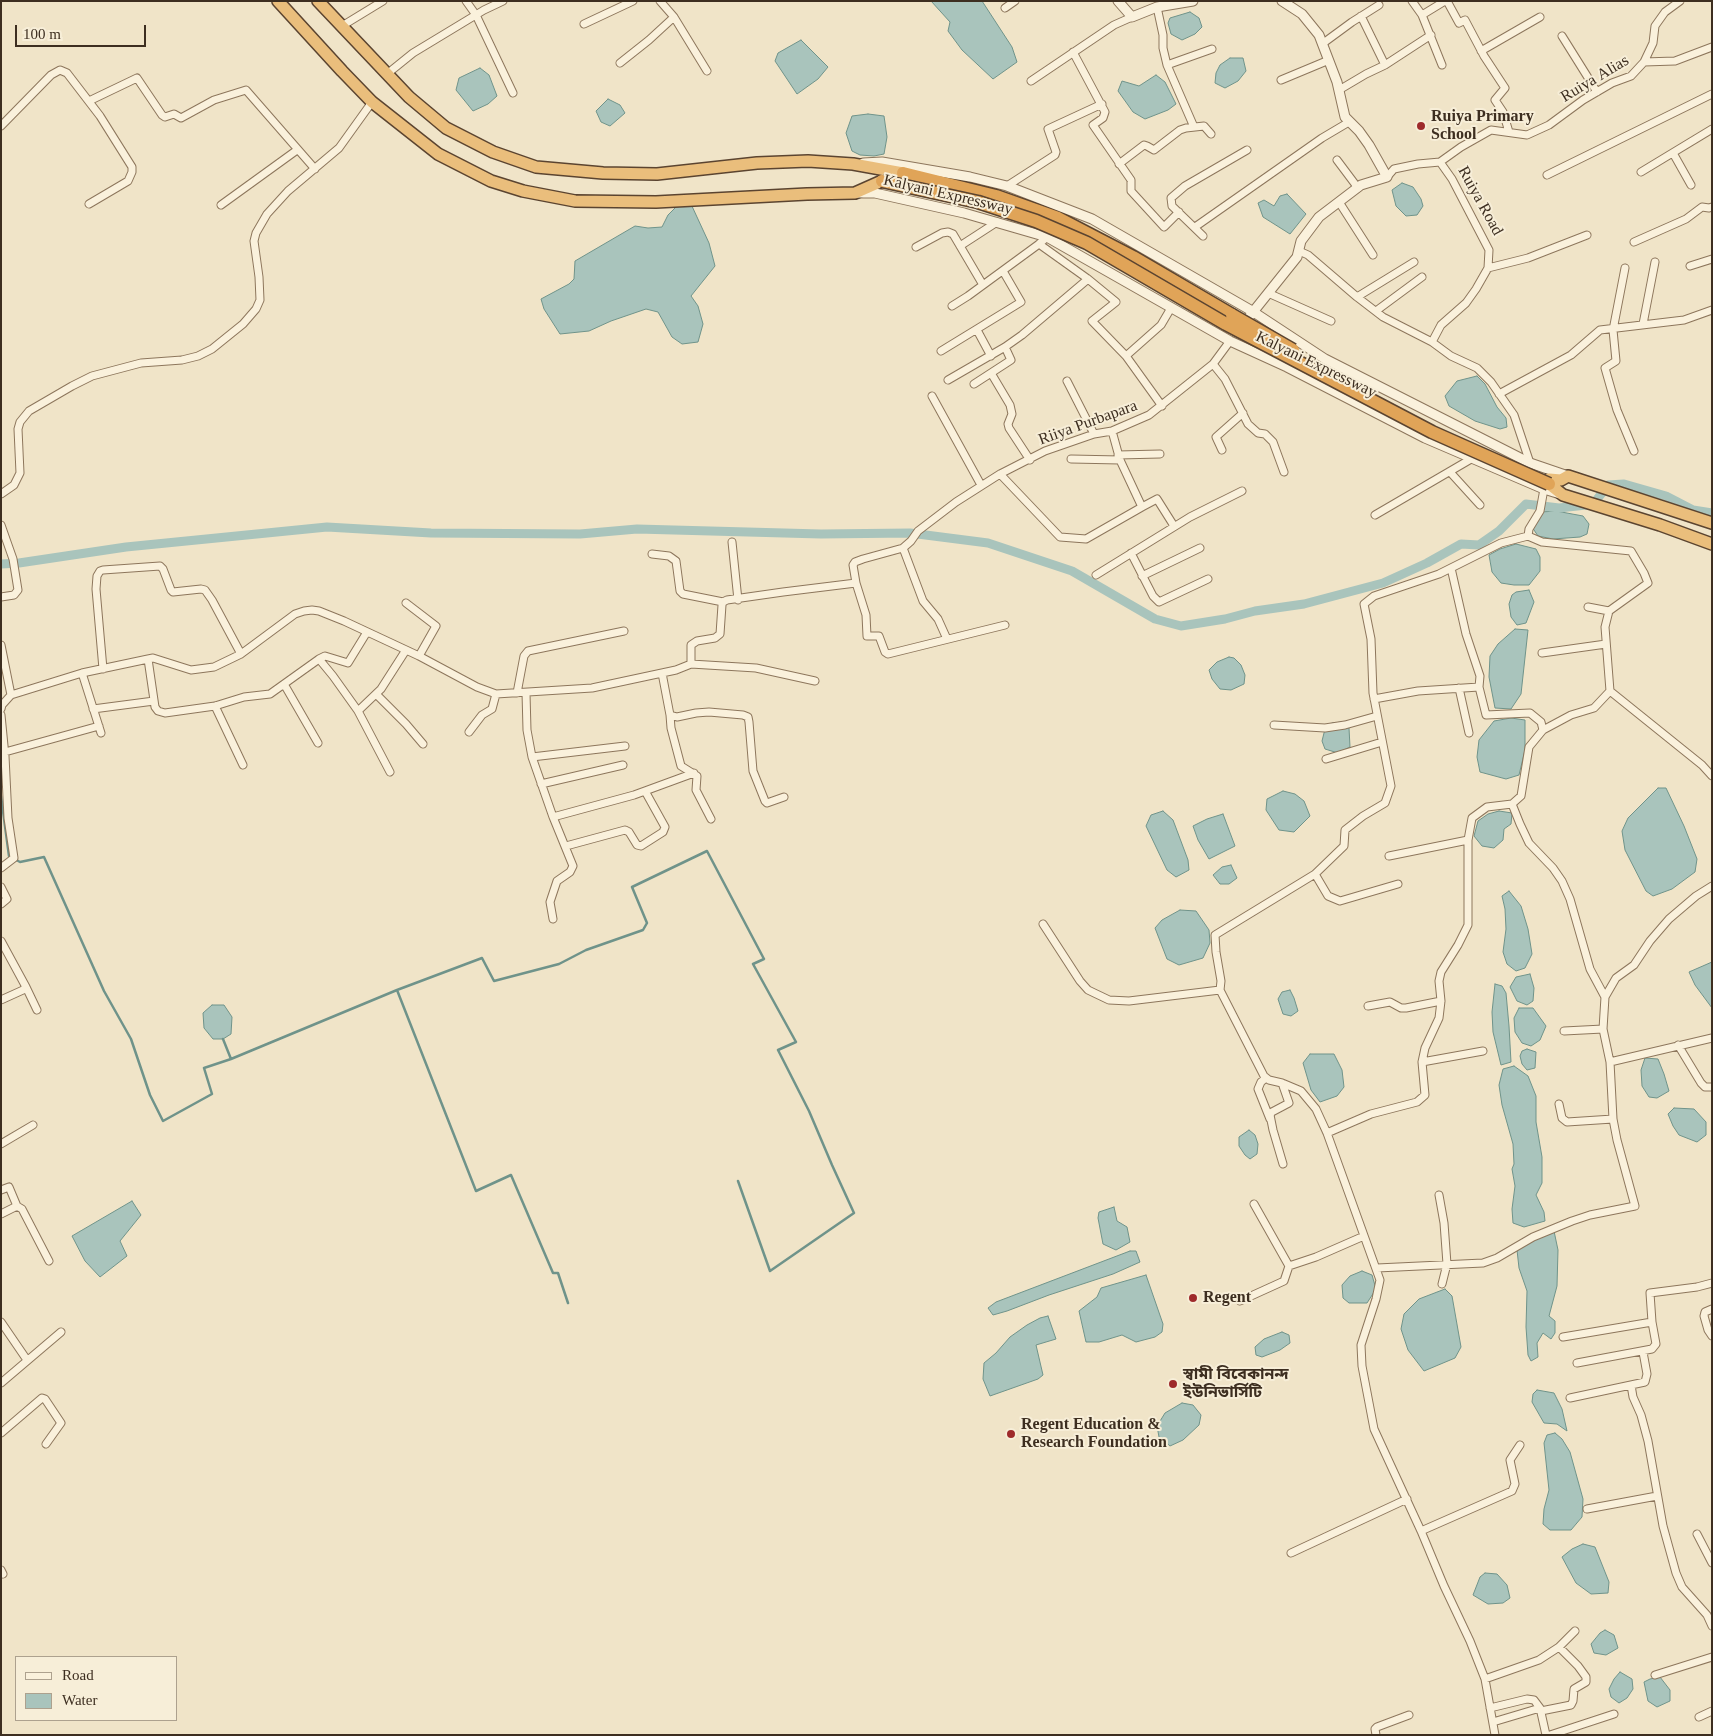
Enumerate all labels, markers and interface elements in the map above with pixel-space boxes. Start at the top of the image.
scale bar [18,15,149,47]
text: 100 m [23,26,61,42]
street label: Ruiya Alias [1557,51,1633,107]
place label: Ruiya Primary School [1431,107,1534,145]
marker: Ruiya Primary School [1415,120,1427,132]
street label: Ruiya Road [1453,163,1507,239]
street label: Kalyani Expressway [882,171,1014,219]
street label: Kalyani Expressway [1252,327,1380,403]
street label: Riiya Purbapara [1036,396,1140,450]
place label: Regent [1203,1288,1251,1308]
marker: Regent [1187,1292,1199,1304]
place label: স্বামী বিবেকানন্দ ইউনিভার্সিটি [1183,1365,1288,1403]
marker: স্বামী বিবেকানন্দ ইউনিভার্সিটি [1167,1378,1179,1390]
place label: Regent Education & Research Foundation [1021,1415,1167,1453]
marker: Regent Education & Research Foundation [1005,1428,1017,1440]
legend [15,1656,178,1721]
text: Road [62,1667,94,1683]
text: Water [62,1692,97,1708]

